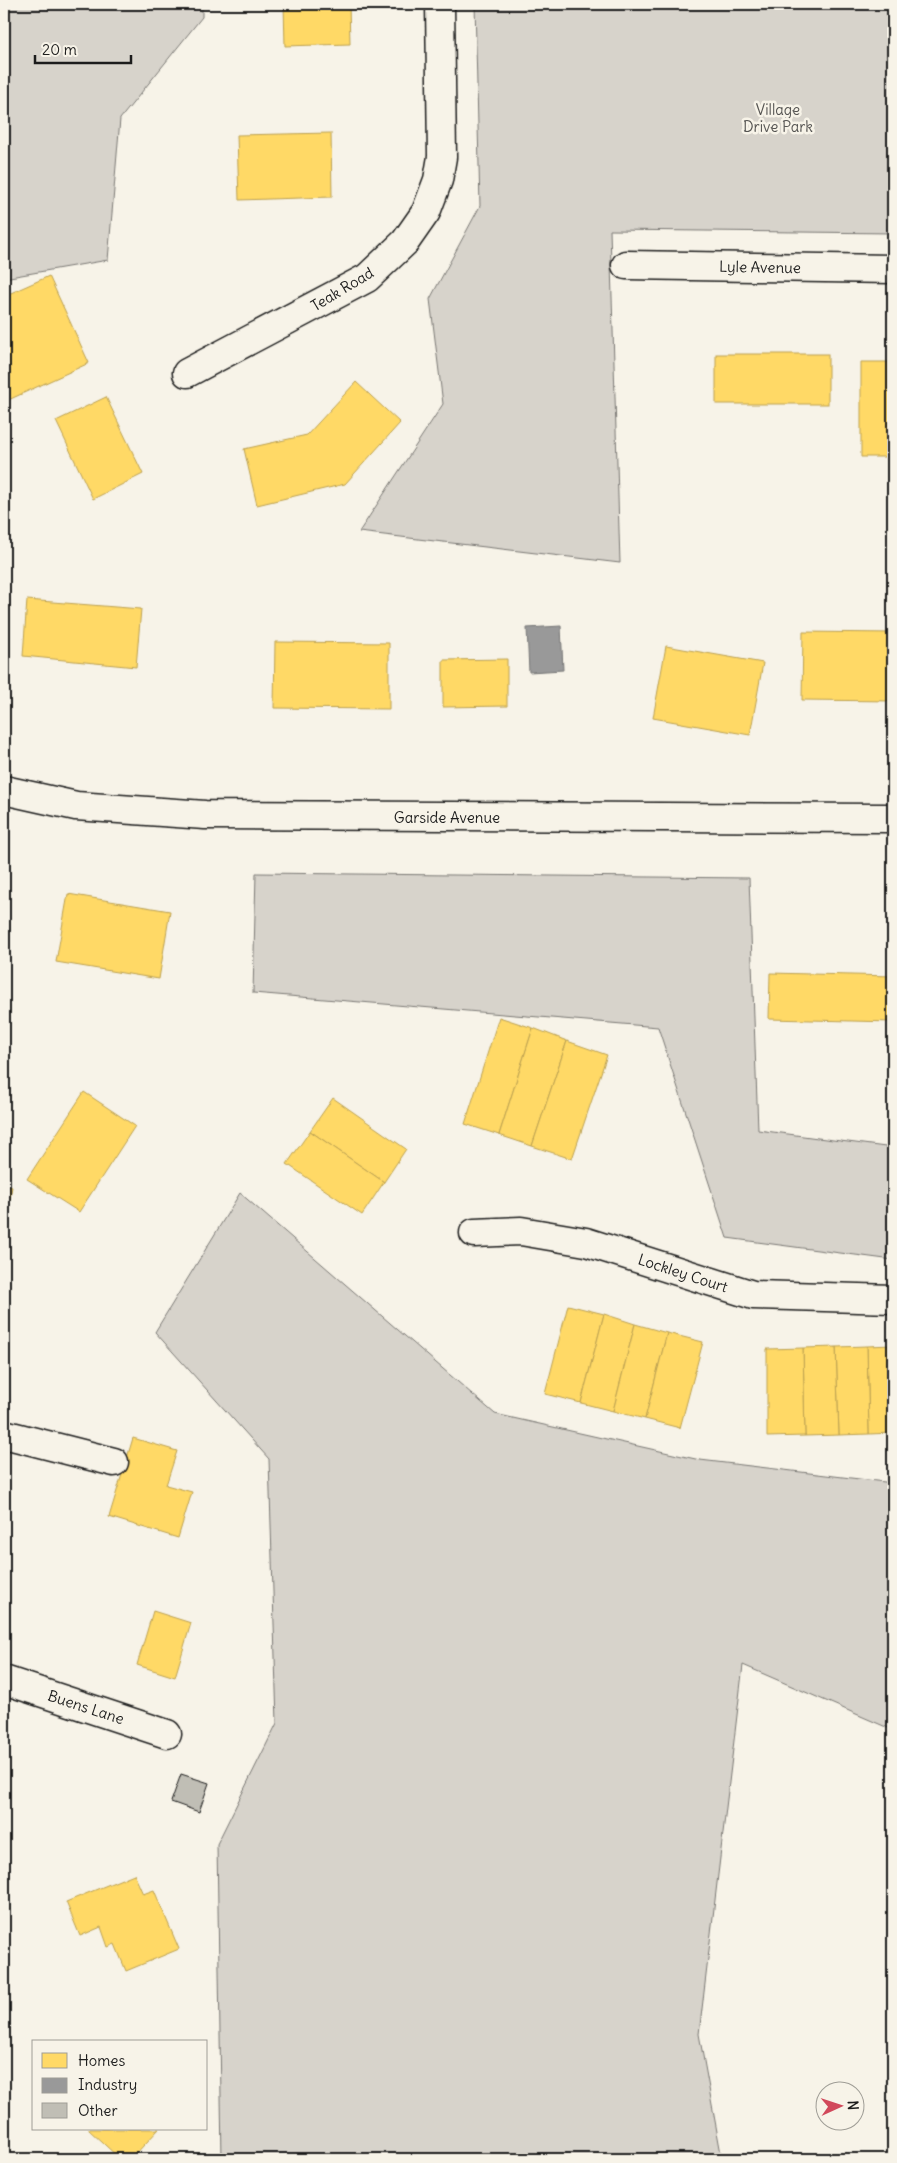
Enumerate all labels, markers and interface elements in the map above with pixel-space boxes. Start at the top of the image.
scale bar [35,32,131,64]
text: 20 m [42,40,77,59]
park label: Village Drive Park [743,100,813,136]
street label: Lyle Avenue [719,257,801,277]
street label: Teak Road [307,263,377,315]
street label: Garside Avenue [394,808,500,827]
street label: Lockley Court [636,1250,730,1296]
street label: Buens Lane [45,1686,127,1728]
legend [32,2040,208,2130]
text: Homes [78,2051,125,2070]
text: Industry [78,2075,137,2094]
north arrow [814,2080,864,2130]
text: N [844,2100,862,2111]
text: Other [78,2101,118,2120]

